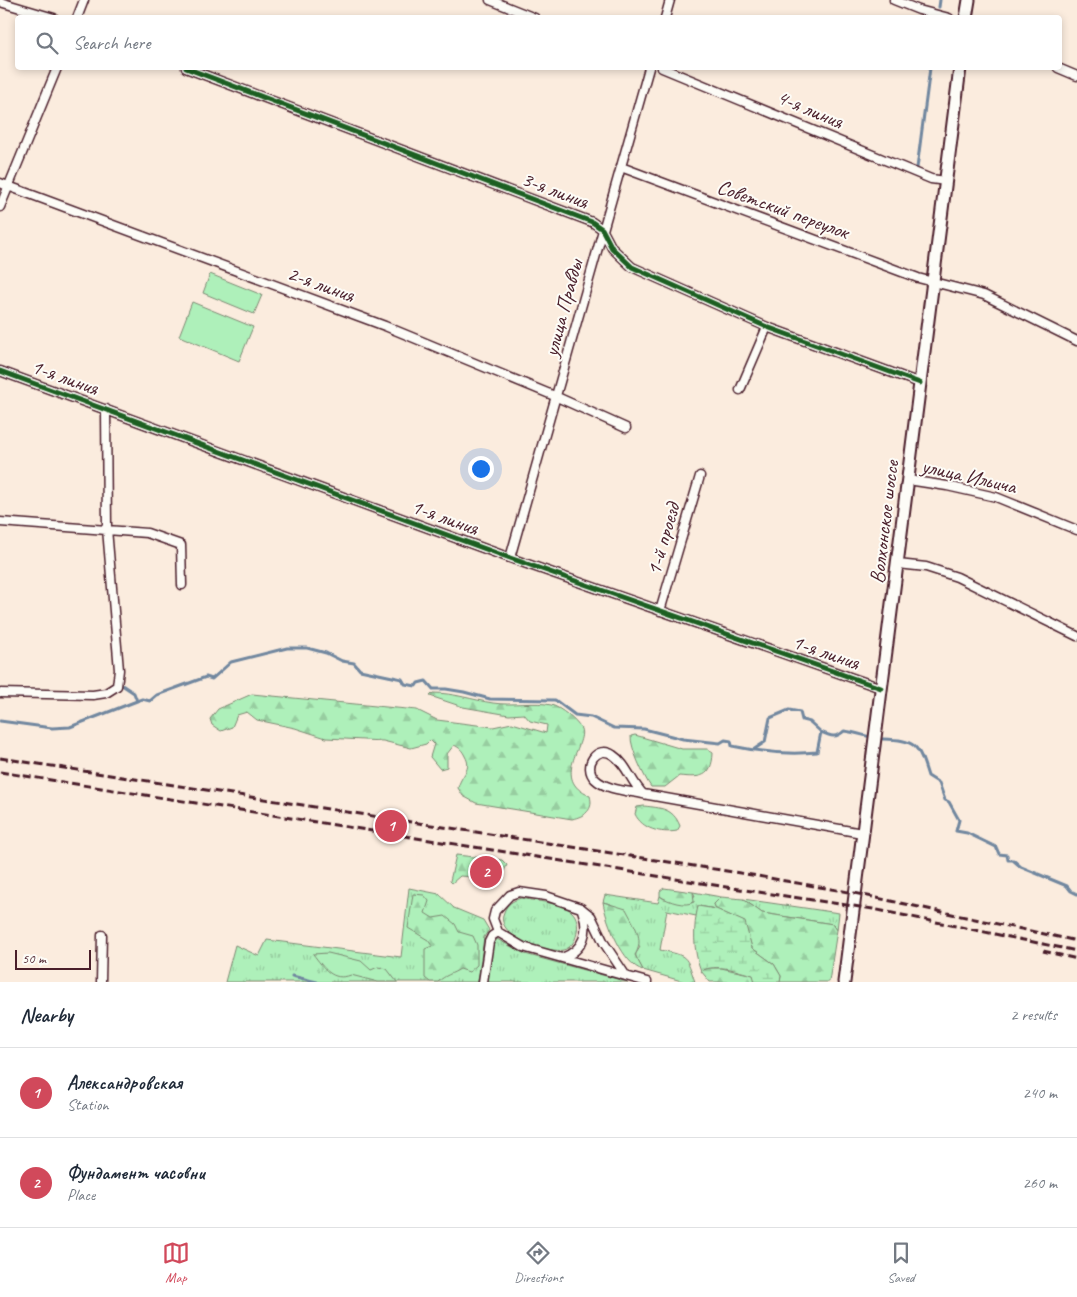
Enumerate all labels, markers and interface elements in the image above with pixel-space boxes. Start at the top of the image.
search box [15,15,1062,70]
icon: search [33,29,61,57]
text: Search here [73,31,150,55]
street label: 4-я линия [773,84,848,135]
street label: 3-я линия [518,165,593,215]
street label: Советский переулок [714,173,855,246]
street label: улица Правды [537,255,589,361]
street label: 2-я линия [284,260,359,309]
street label: 1-я линия [28,353,103,402]
street label: улица Ильича [917,452,1020,500]
your location [468,456,494,482]
street label: Волхонское шоссе [864,458,905,585]
street label: 1-я линия [408,493,483,542]
street label: 1-й проезд [640,497,686,578]
street label: 1-я линия [789,628,864,676]
pin: 1 [375,807,407,845]
pin: 2 [470,853,502,891]
scale bar [15,947,91,970]
text: 50 m [22,950,46,967]
text: Nearby [20,1002,73,1028]
text: 2 results [1010,1005,1057,1025]
text: Александровская [67,1071,182,1095]
text: 1 [32,1083,40,1103]
text: 240 m [1023,1083,1057,1103]
text: Station [67,1095,109,1115]
text: Фундамент часовни [67,1161,205,1185]
text: 2 [32,1173,40,1193]
text: 260 m [1023,1173,1057,1193]
text: Place [67,1185,95,1205]
tab: Map [162,1239,190,1286]
tab: Directions [514,1239,563,1286]
tab: Saved [887,1239,915,1286]

